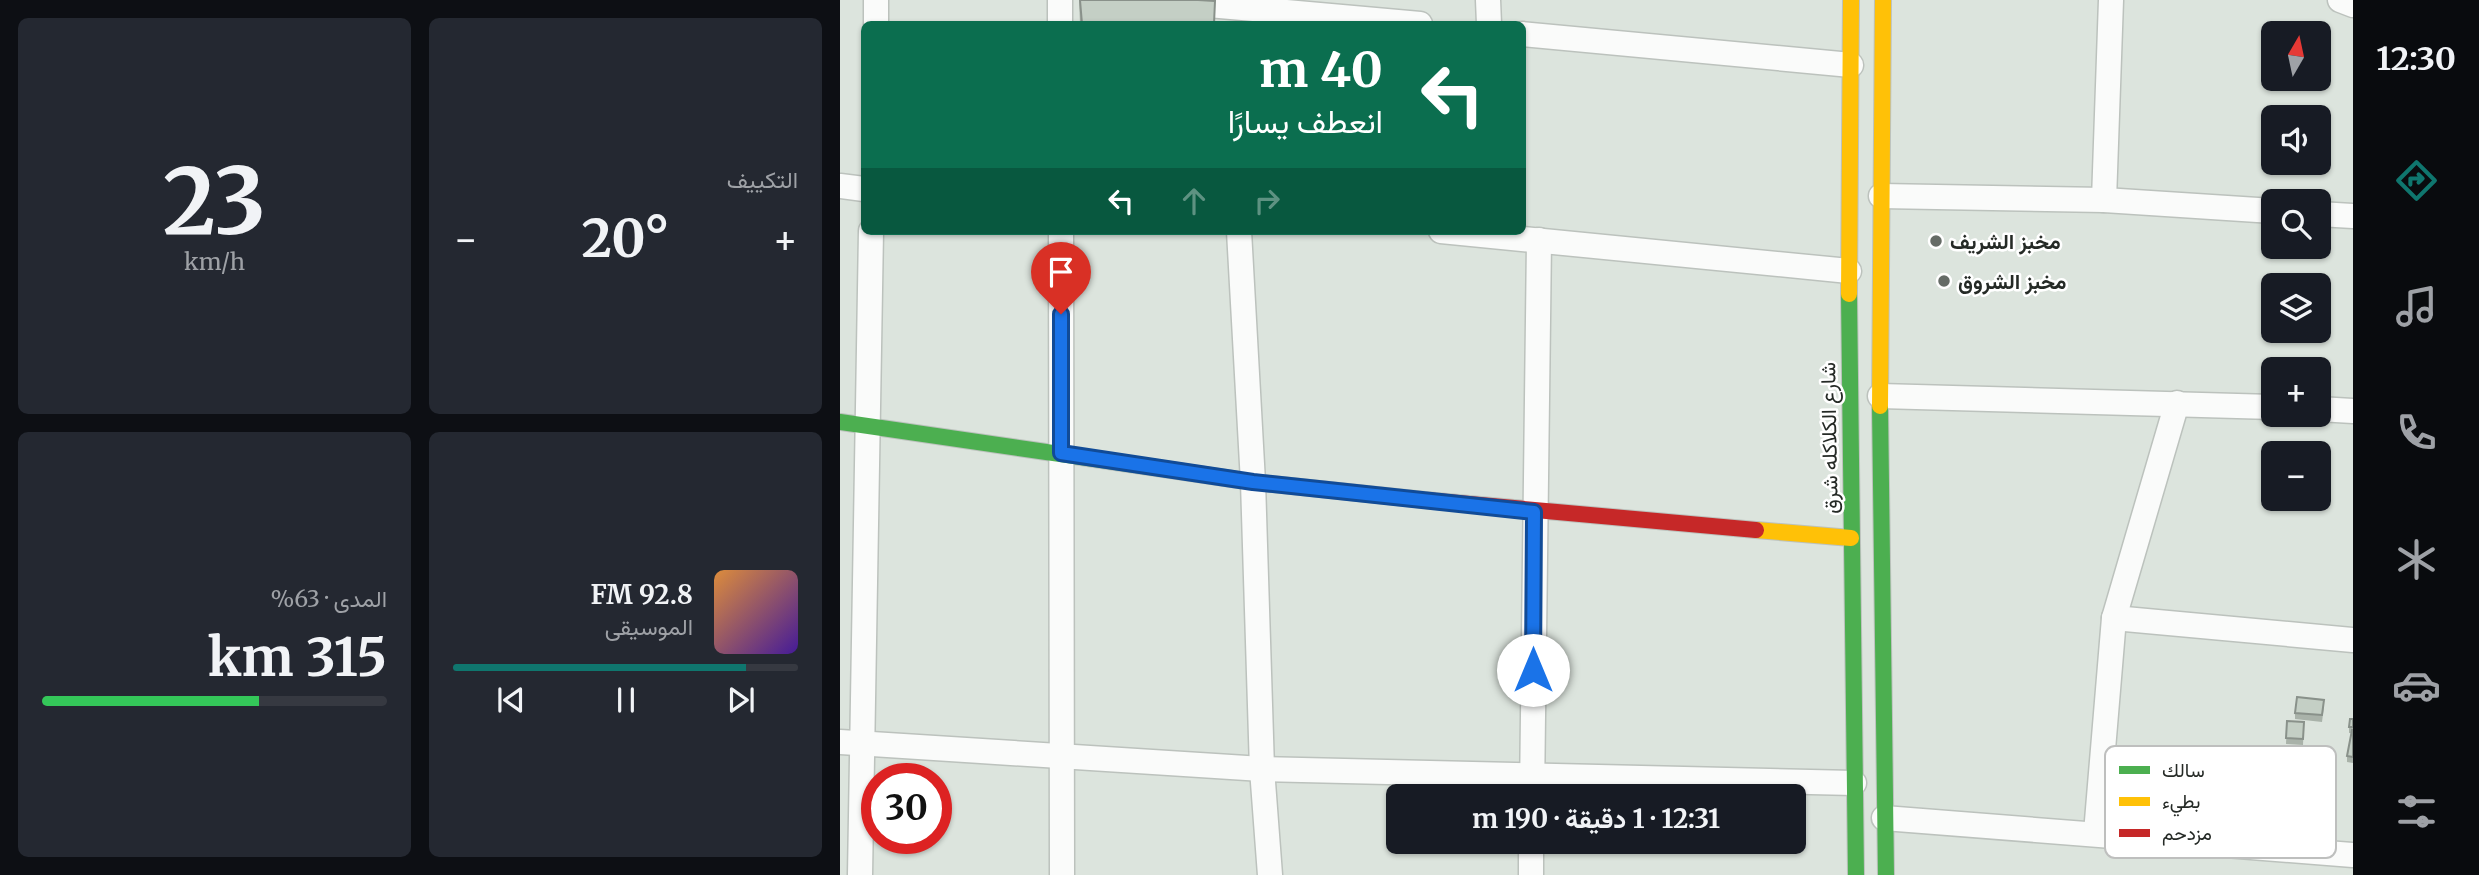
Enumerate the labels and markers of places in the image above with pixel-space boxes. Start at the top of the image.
place label: مخبز الشريف [1950,228,2061,255]
marker: مخبز الشريف [1928,233,1944,249]
pin [1031,242,1091,314]
place label: مخبز الشروق [1958,268,2067,295]
marker: مخبز الشروق [1936,273,1952,289]

